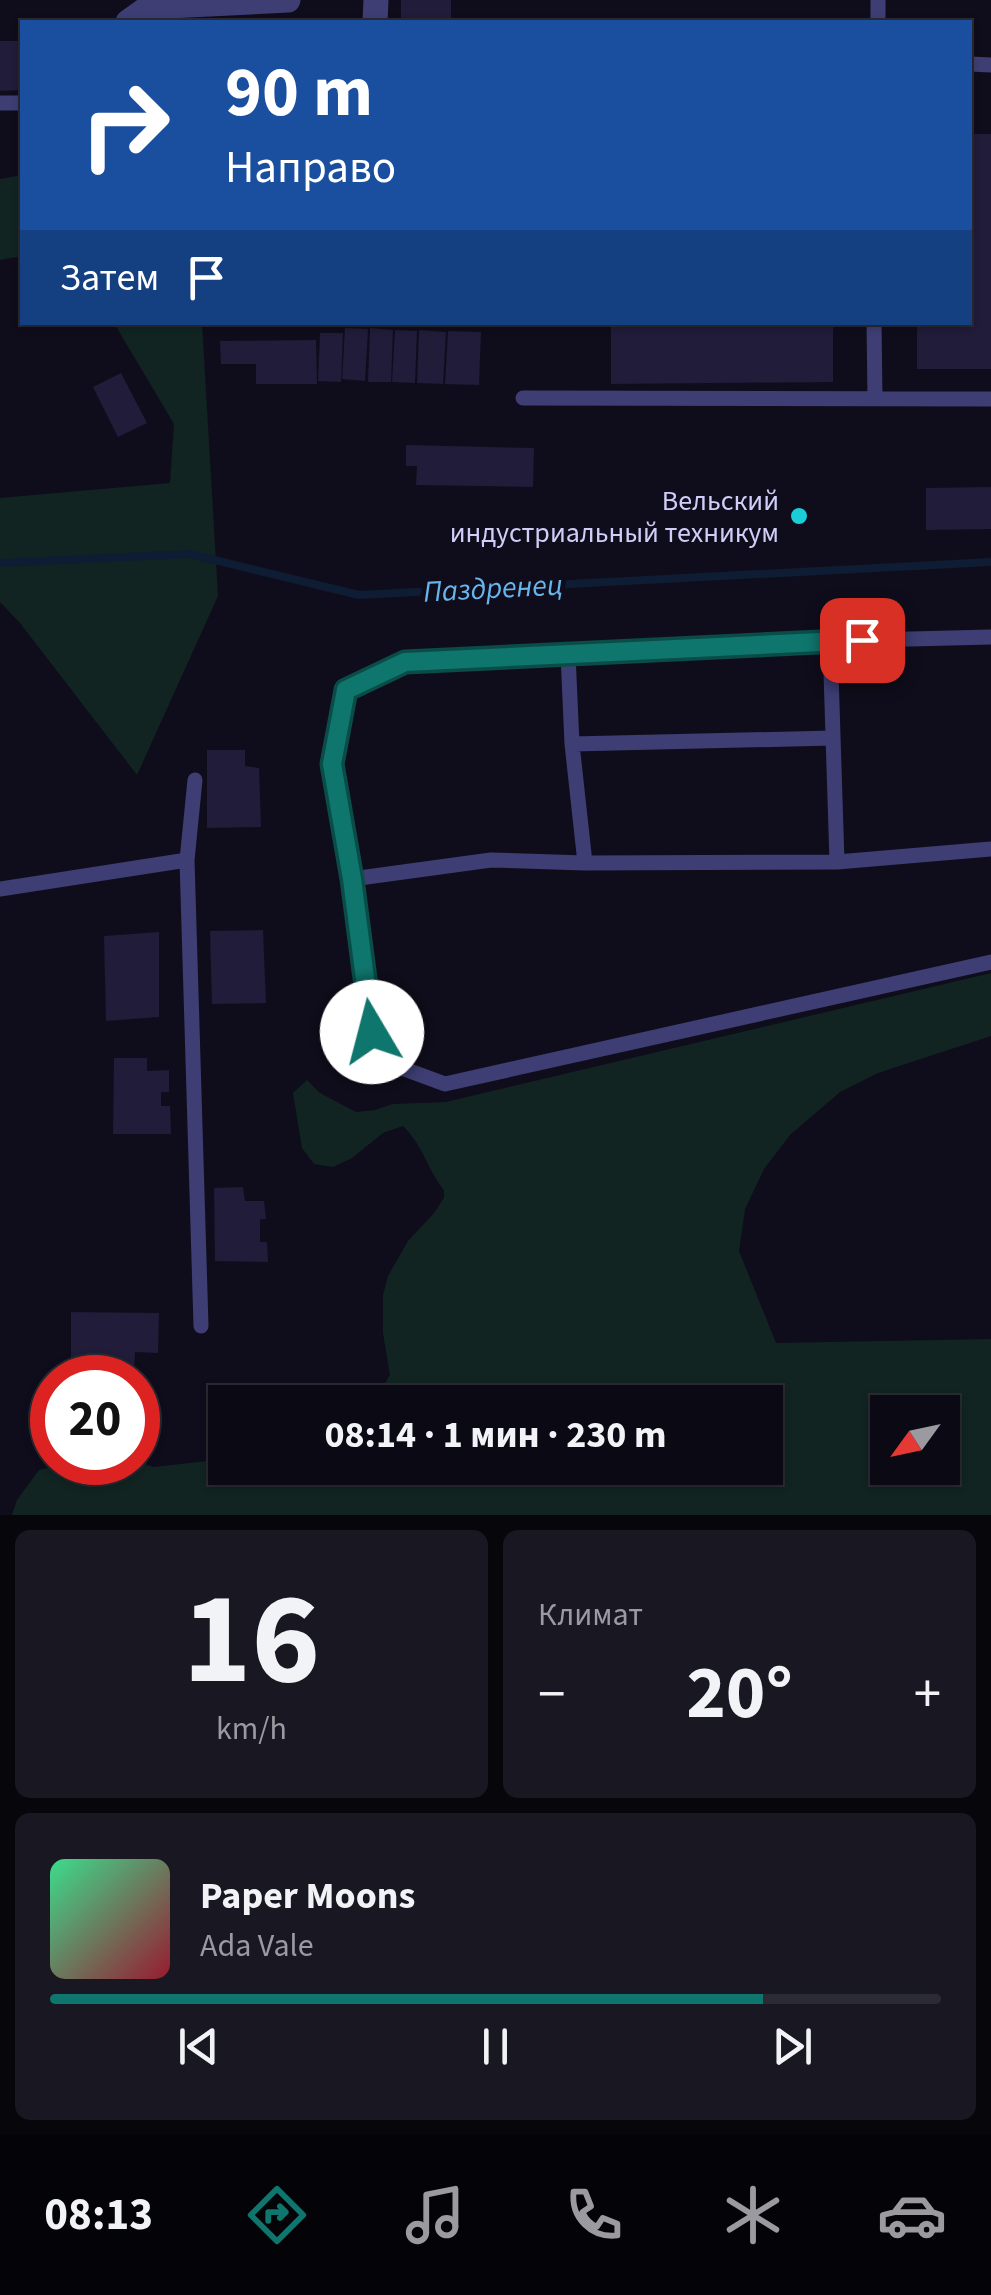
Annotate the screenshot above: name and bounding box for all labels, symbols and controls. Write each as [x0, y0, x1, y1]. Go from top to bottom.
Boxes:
text: 90 m [225, 43, 373, 143]
icon: right [60, 60, 190, 190]
text: Направо [225, 136, 396, 200]
icon: arrive [179, 250, 234, 305]
text: Затем [60, 251, 159, 305]
place label: Вельский индустриальный техникум [450, 481, 779, 553]
marker: Вельский индустриальный техникум [788, 505, 810, 527]
water label: Паздренец [422, 563, 564, 614]
pin [820, 598, 905, 683]
icon: arrive [835, 613, 890, 668]
position arrow [320, 980, 424, 1084]
speed limit sign: 20 [30, 1355, 160, 1485]
north arrow [870, 1395, 960, 1485]
map controls [870, 1395, 960, 1485]
text: 08:14 · 1 мин · 230 m [324, 1408, 667, 1462]
text: 16 [183, 1548, 320, 1733]
text: Климат [538, 1592, 643, 1638]
text: 20° [686, 1640, 793, 1747]
text: − [538, 1656, 565, 1734]
text: + [914, 1656, 941, 1734]
text: km/h [216, 1706, 287, 1752]
text: Paper Moons [200, 1869, 415, 1923]
text: Ada Vale [200, 1923, 314, 1969]
icon: previous [171, 2019, 226, 2074]
icon: pause [468, 2019, 523, 2074]
icon: next [765, 2019, 820, 2074]
icon: directions [242, 2180, 312, 2250]
icon: music [400, 2180, 470, 2250]
icon: phone [559, 2180, 629, 2250]
icon: climate [718, 2180, 788, 2250]
icon: car [877, 2180, 947, 2250]
text: 08:13 [44, 2183, 153, 2247]

